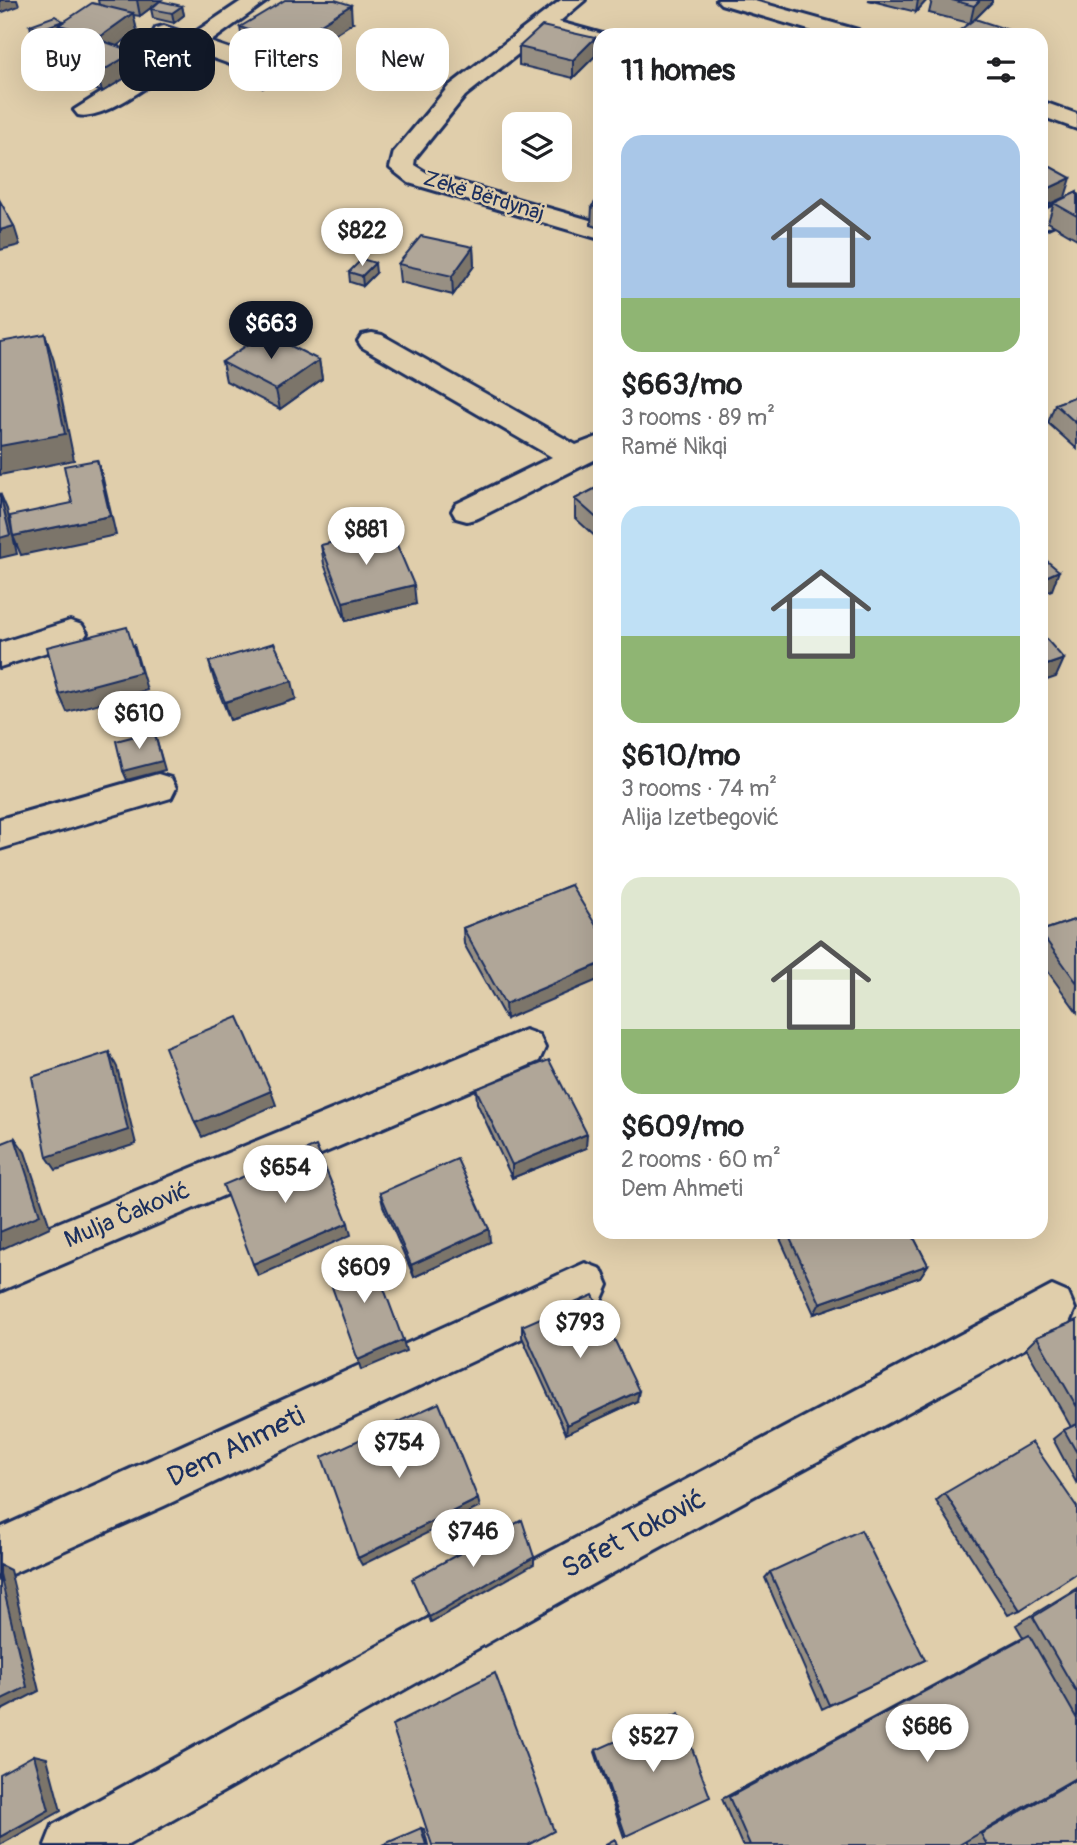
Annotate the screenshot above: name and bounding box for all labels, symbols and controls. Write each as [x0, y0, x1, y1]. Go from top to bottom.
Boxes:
chip: Buy [21, 28, 105, 91]
chip: Rent [119, 28, 215, 91]
chip: Filters [229, 28, 342, 91]
chip: New [356, 28, 449, 91]
icon: filters [982, 51, 1020, 89]
text: 11 homes [621, 52, 735, 89]
map controls [502, 112, 572, 182]
button: layers [502, 112, 572, 182]
street label: Zekë Bërdynaj [420, 165, 548, 227]
icon: home [758, 180, 884, 306]
pin: $822 [321, 208, 403, 268]
text: $822 [337, 216, 387, 245]
pin: $663 [230, 302, 312, 361]
text: $663 [245, 309, 297, 338]
text: $663/mo [621, 366, 742, 403]
text: 3 rooms · 89 m² [621, 403, 775, 432]
text: Ramë Nikqi [621, 432, 727, 461]
pin: $881 [325, 508, 407, 567]
text: $881 [344, 515, 388, 544]
icon: home [758, 551, 884, 677]
pin: $610 [98, 692, 180, 751]
text: $610 [114, 699, 164, 728]
text: $610/mo [621, 737, 740, 774]
text: 3 rooms · 74 m² [621, 774, 777, 803]
text: Alija Izetbegović [621, 803, 779, 832]
icon: home [758, 922, 884, 1048]
text: $609/mo [621, 1108, 744, 1145]
text: 2 rooms · 60 m² [621, 1145, 781, 1174]
pin: $654 [244, 1146, 326, 1205]
text: $654 [259, 1153, 311, 1182]
text: Dem Ahmeti [621, 1174, 743, 1203]
street label: Mulja Čaković [60, 1176, 194, 1254]
pin: $609 [323, 1246, 405, 1305]
text: $609 [337, 1253, 391, 1282]
pin: $793 [539, 1300, 621, 1360]
text: $793 [555, 1308, 605, 1337]
street label: Dem Ahmeti [162, 1399, 310, 1495]
pin: $754 [358, 1420, 440, 1480]
text: $754 [374, 1428, 424, 1457]
street label: Safet Toković [556, 1481, 712, 1587]
pin: $746 [432, 1510, 514, 1569]
text: $746 [447, 1517, 499, 1546]
pin: $686 [886, 1704, 968, 1764]
text: $686 [902, 1712, 952, 1741]
pin: $527 [612, 1714, 694, 1774]
text: $527 [628, 1722, 678, 1751]

